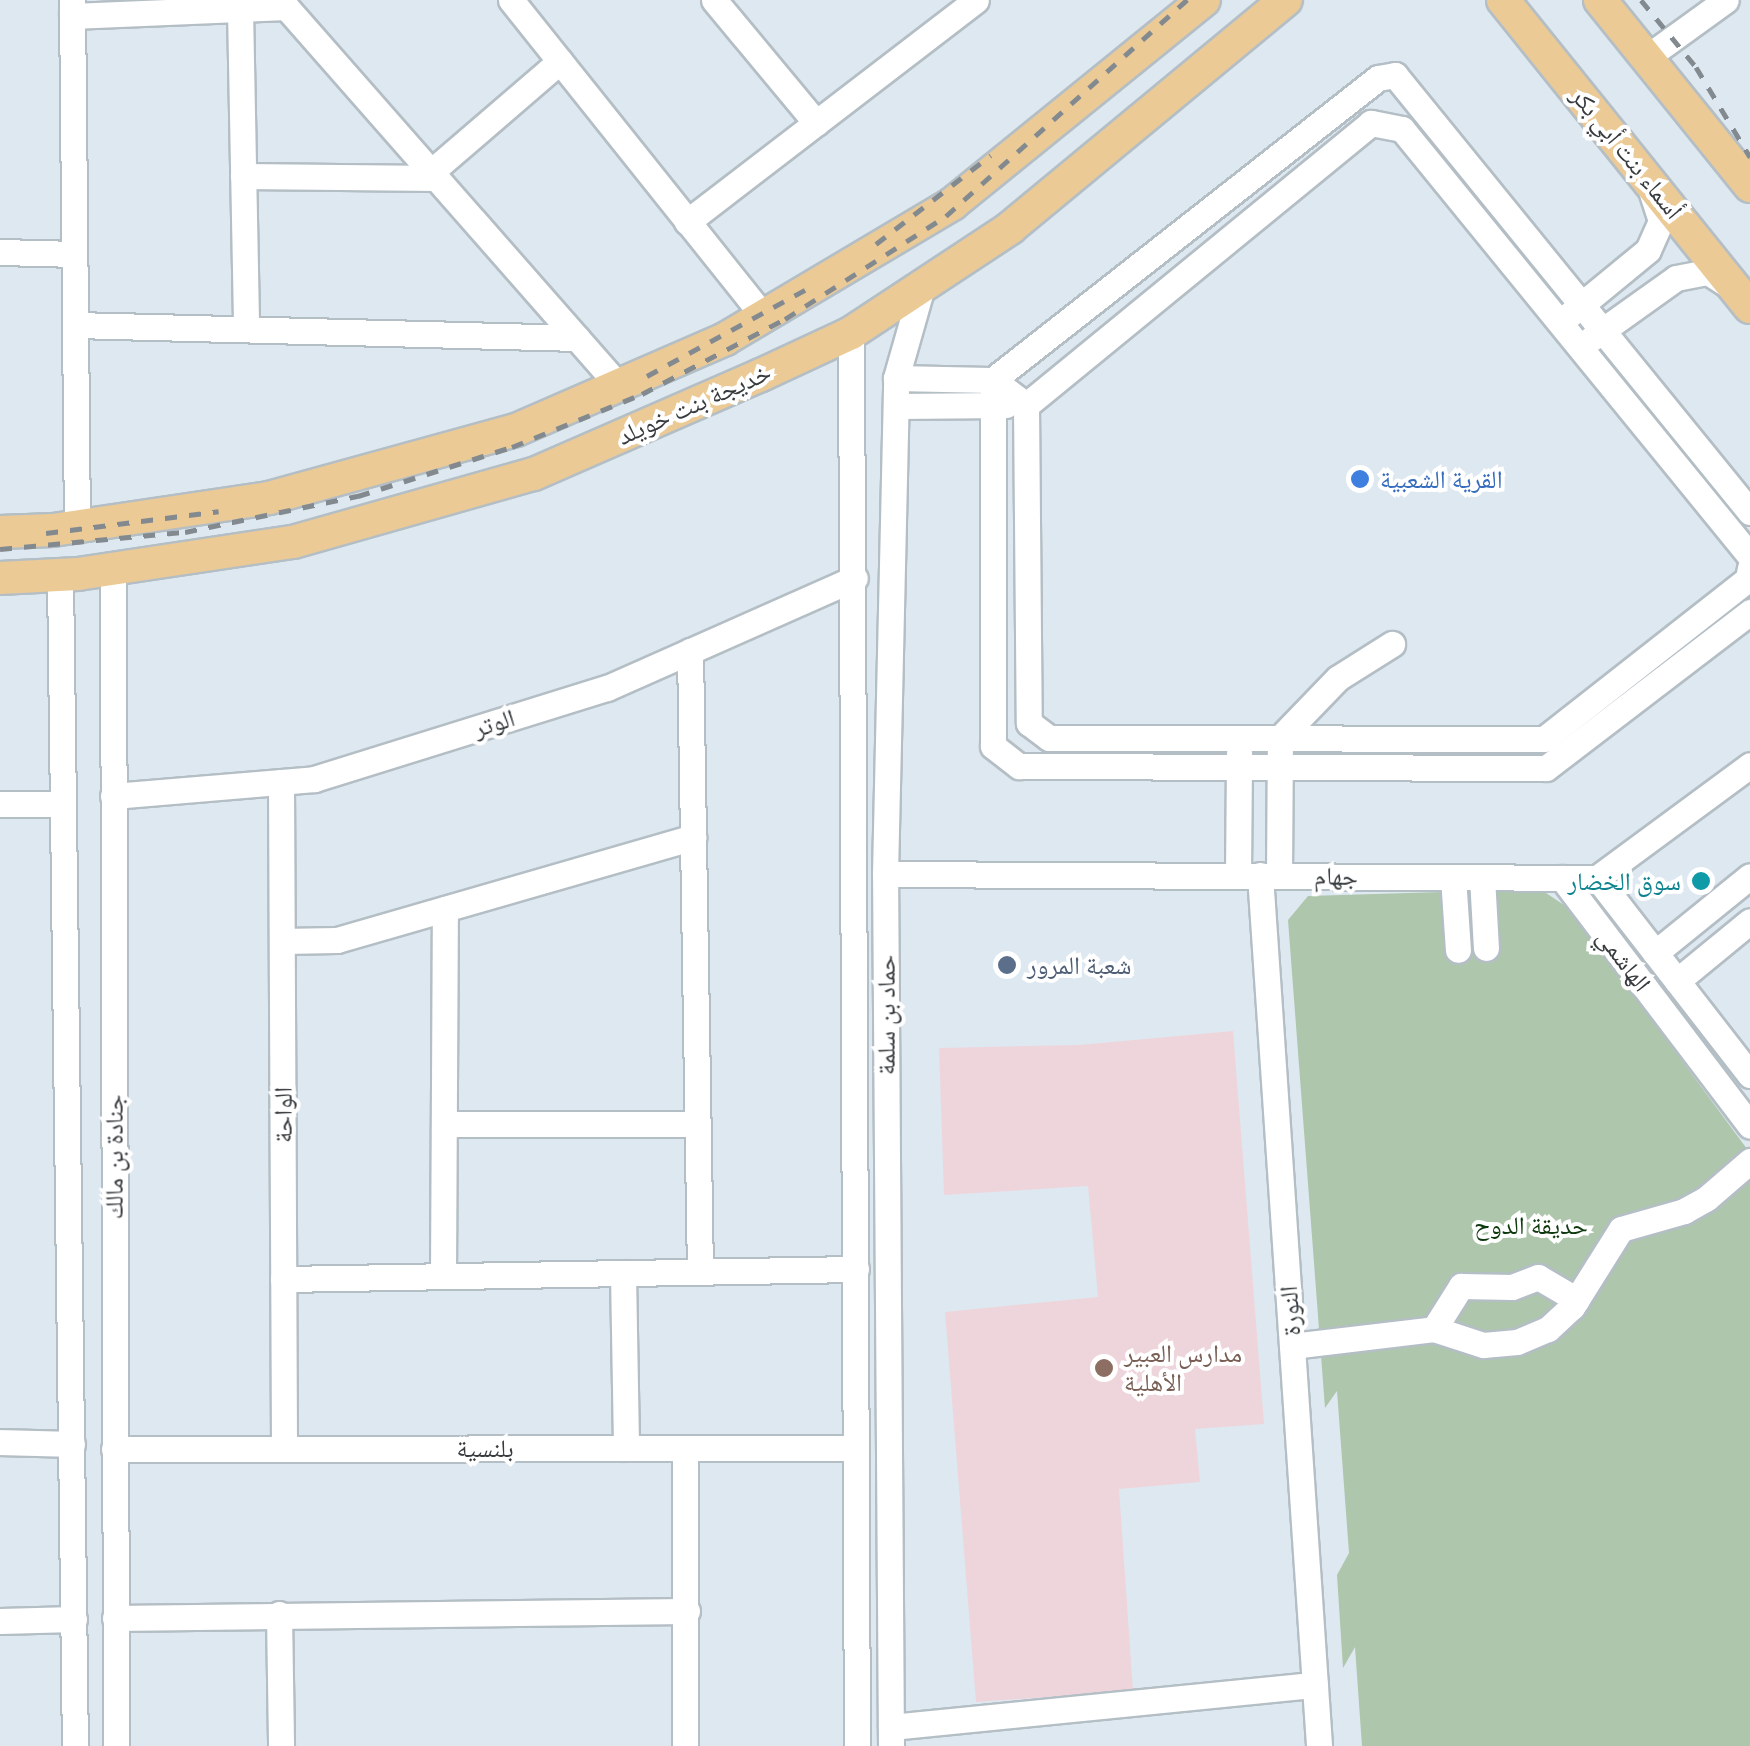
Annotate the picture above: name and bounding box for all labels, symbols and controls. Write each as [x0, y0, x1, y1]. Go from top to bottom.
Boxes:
street label: أسماء بنت أبي بكر [1565, 81, 1689, 225]
street label: خديجة بنت خويلد [613, 357, 775, 451]
place label: القرية الشعبية [1380, 464, 1503, 494]
marker: القرية الشعبية [1349, 468, 1371, 490]
street label: الوتر [470, 703, 518, 743]
street label: جهام [1314, 861, 1358, 891]
place label: سوق الخضار [1567, 866, 1681, 896]
marker: سوق الخضار [1690, 870, 1712, 892]
street label: الهاشمي [1591, 923, 1657, 997]
place label: شعبة المرور [1027, 950, 1131, 980]
marker: شعبة المرور [996, 954, 1018, 976]
street label: حماد بن سلمة [871, 955, 901, 1075]
street label: الواحة [268, 1087, 298, 1143]
street label: جنادة بن مالك [99, 1095, 129, 1219]
park label: حديقة الدوح [1474, 1210, 1588, 1240]
street label: النورة [1273, 1285, 1307, 1337]
place label: مدارس العبير الأهلية [1124, 1339, 1242, 1398]
marker: مدارس العبير الأهلية [1093, 1357, 1115, 1379]
street label: بلنسية [456, 1433, 514, 1463]

